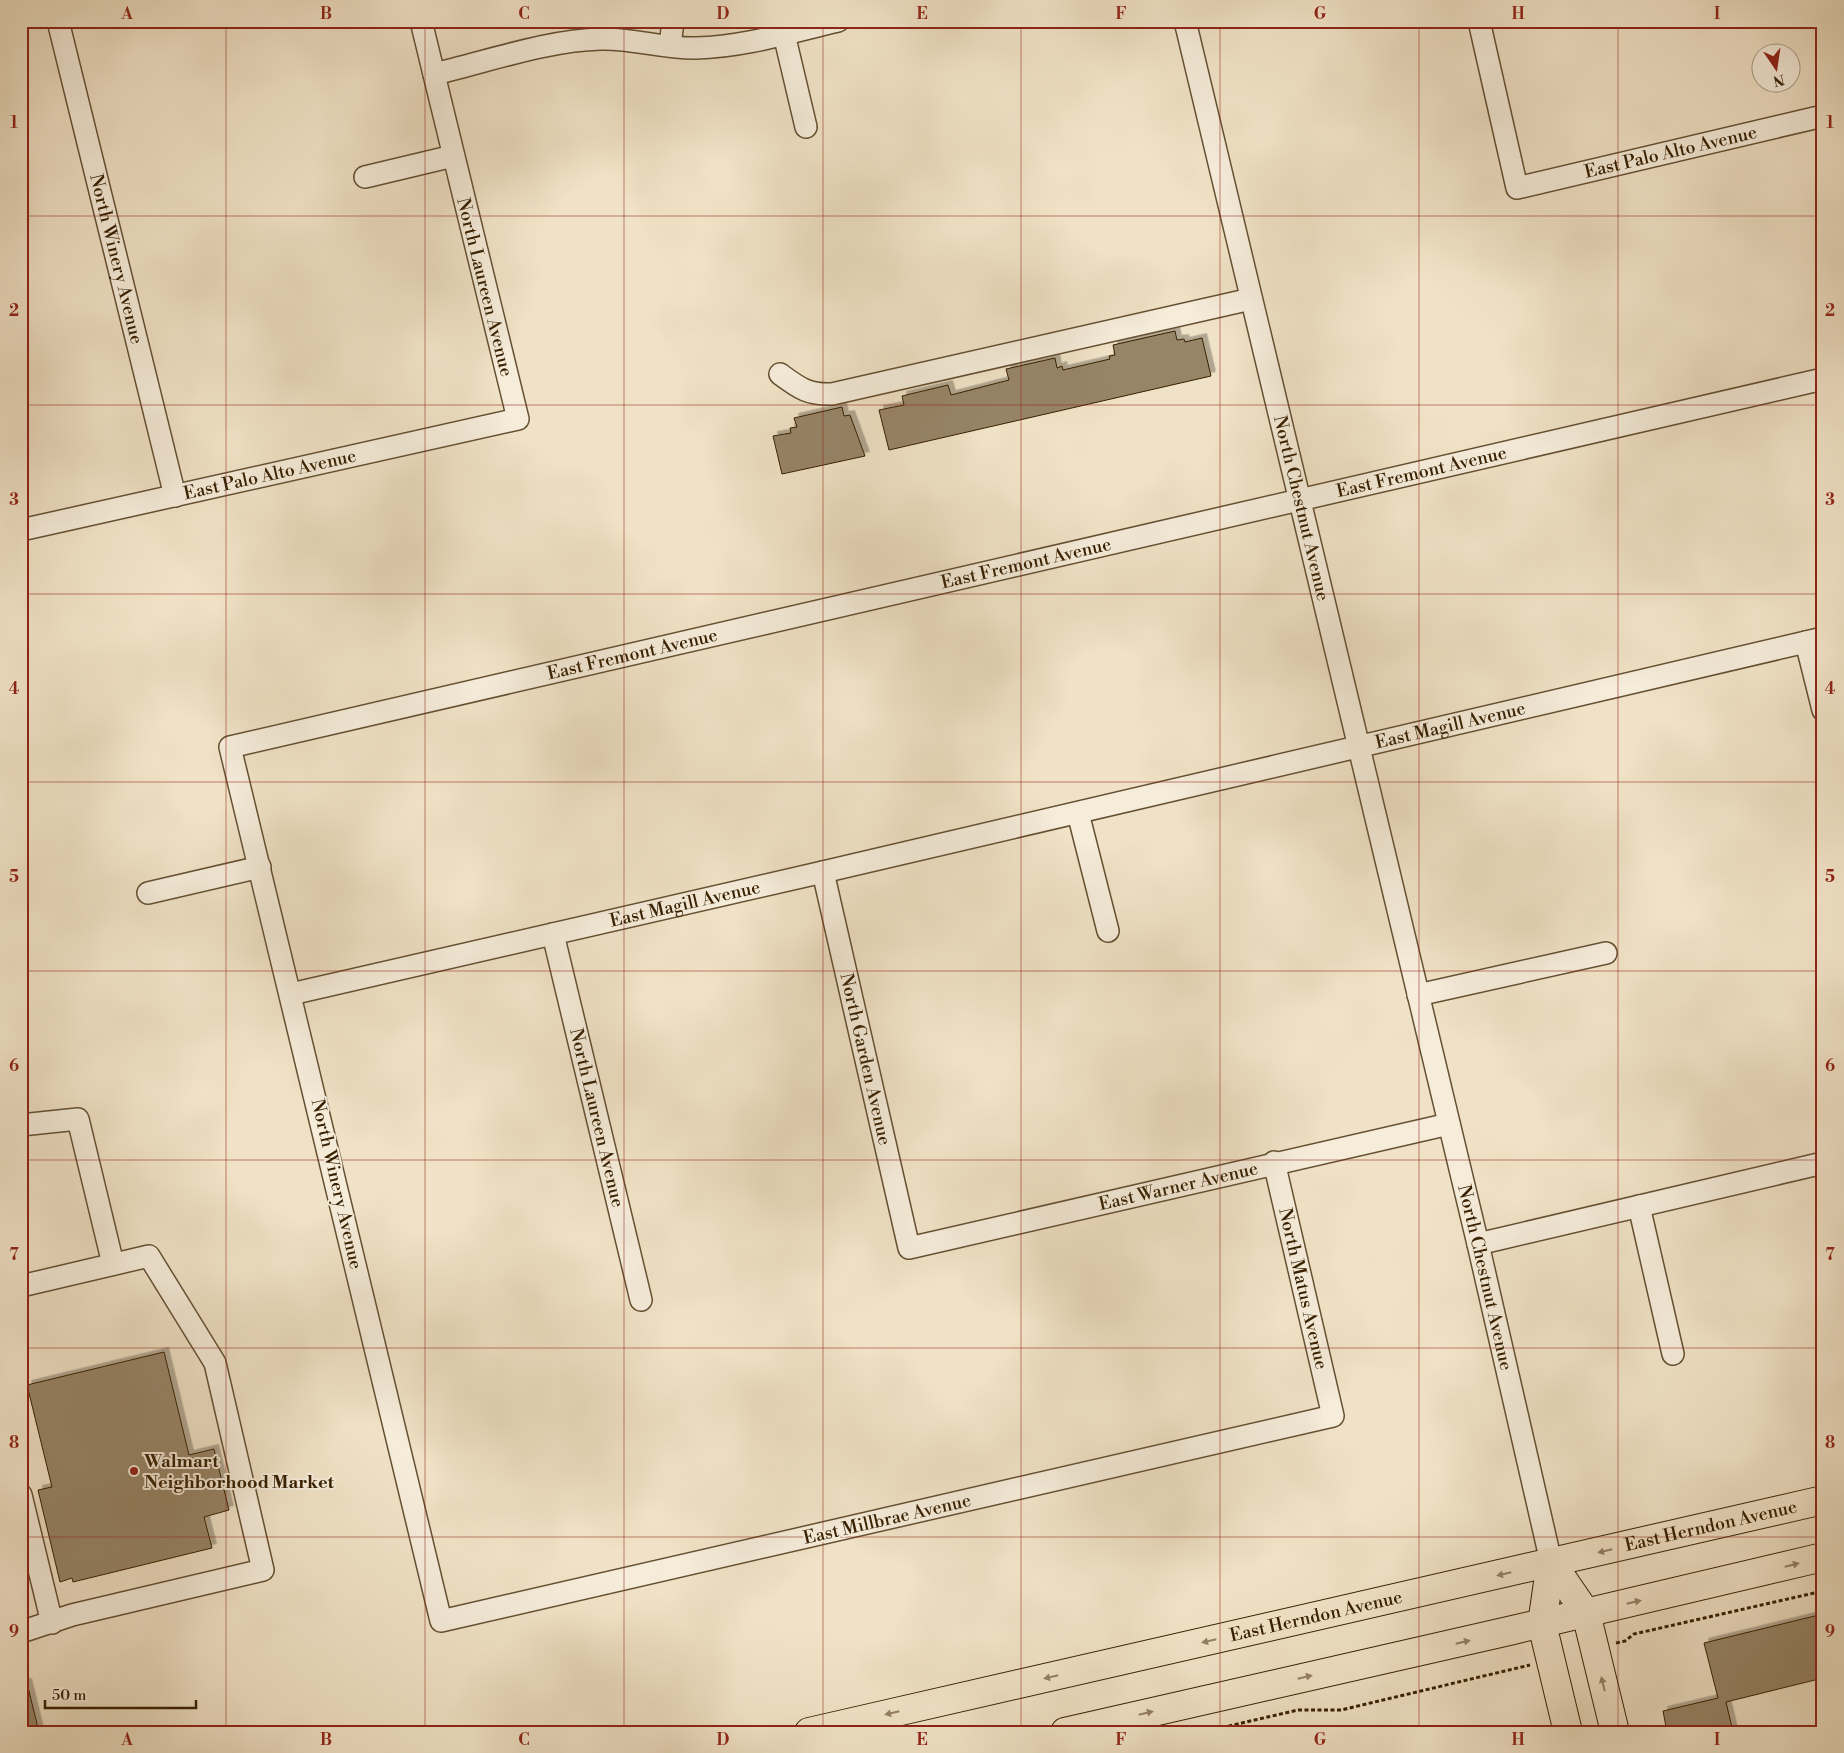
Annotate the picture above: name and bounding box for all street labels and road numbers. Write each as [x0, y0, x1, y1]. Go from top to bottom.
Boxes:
street label: East Palo Alto Avenue [1582, 121, 1759, 184]
street label: North Winery Avenue [84, 172, 148, 346]
street label: North Laureen Avenue [451, 195, 518, 379]
street label: North Chestnut Avenue [1268, 413, 1335, 603]
street label: East Fremont Avenue [1334, 441, 1509, 503]
street label: East Palo Alto Avenue [181, 444, 359, 505]
street label: East Fremont Avenue [939, 533, 1113, 594]
street label: East Fremont Avenue [545, 624, 720, 685]
street label: East Magill Avenue [1373, 697, 1528, 754]
street label: East Magill Avenue [607, 876, 762, 933]
street label: North Garden Avenue [835, 971, 896, 1148]
street label: North Laureen Avenue [564, 1026, 629, 1210]
street label: North Winery Avenue [306, 1097, 367, 1272]
street label: East Warner Avenue [1097, 1157, 1260, 1216]
street label: North Chestnut Avenue [1452, 1183, 1518, 1373]
street label: North Matus Avenue [1273, 1206, 1333, 1372]
street label: East Millbrae Avenue [801, 1489, 973, 1550]
street label: East Herndon Avenue [1622, 1495, 1799, 1557]
street label: East Herndon Avenue [1228, 1586, 1404, 1647]

